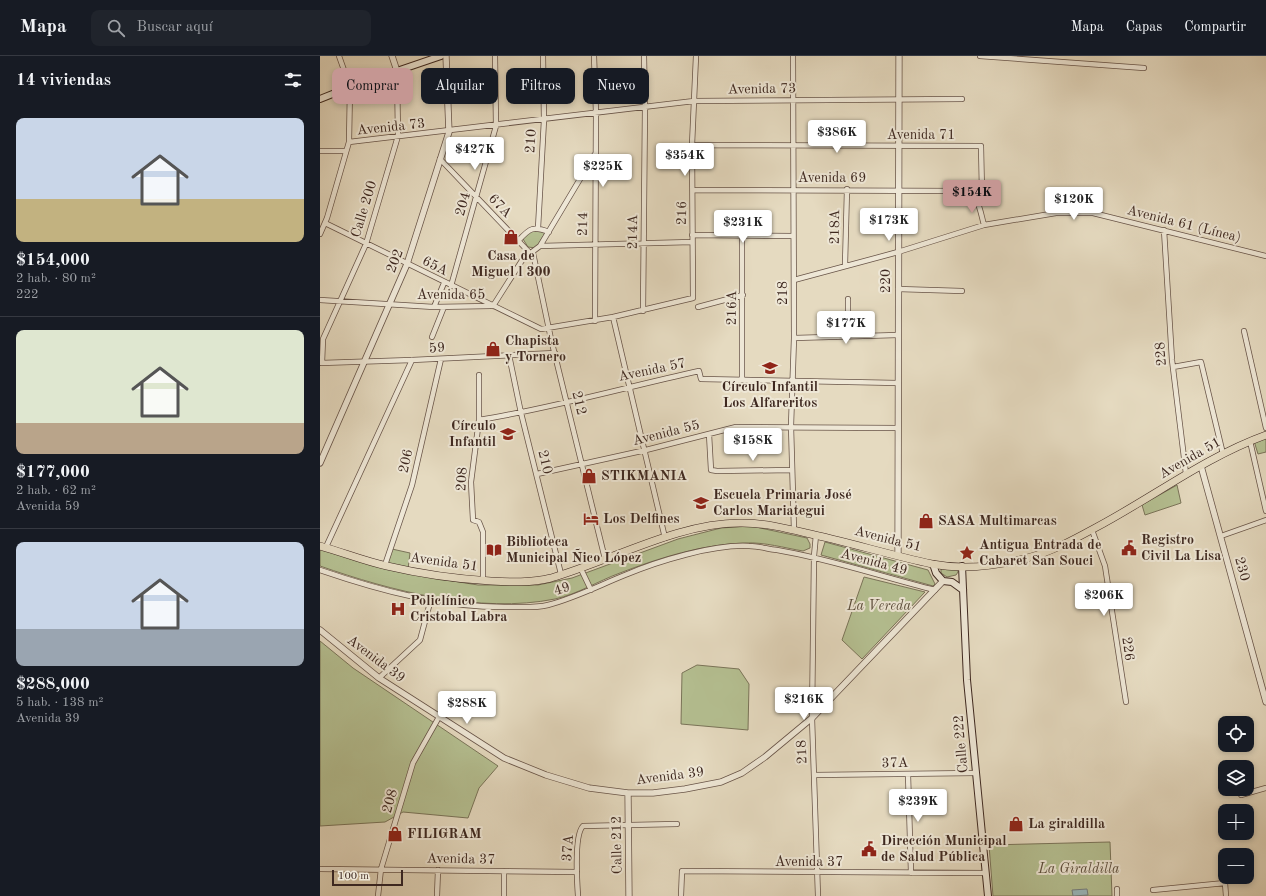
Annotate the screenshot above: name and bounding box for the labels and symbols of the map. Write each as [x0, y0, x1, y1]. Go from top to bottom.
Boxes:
street label: Avenida 73 [728, 81, 796, 97]
street label: Avenida 73 [356, 116, 426, 138]
pin: $386K [809, 120, 865, 154]
street label: 210 [523, 128, 539, 154]
street label: Avenida 71 [887, 128, 955, 142]
pin: $427K [447, 137, 503, 171]
pin: $354K [657, 143, 713, 177]
pin: $225K [575, 154, 631, 188]
street label: Avenida 69 [798, 171, 866, 185]
street label: Calle 200 [349, 179, 379, 239]
pin: $154K [944, 180, 1000, 214]
pin: $120K [1046, 187, 1102, 221]
street label: 204 [453, 190, 473, 218]
street label: 67A [486, 191, 515, 221]
street label: 216 [675, 201, 689, 225]
street label: Avenida 61 (Línea) [1126, 203, 1242, 245]
pin: $173K [861, 208, 917, 242]
street label: 218A [828, 209, 842, 245]
pin: $231K [715, 210, 771, 244]
street label: 214 [576, 212, 590, 236]
street label: 214A [626, 214, 640, 250]
shop icon: Casa de Miguel l 300 [502, 228, 520, 246]
street label: 202 [384, 247, 406, 275]
place label: Casa de Miguel l 300 [471, 249, 551, 279]
street label: 65A [420, 254, 450, 278]
street label: 220 [879, 269, 893, 293]
street label: 218 [776, 281, 790, 305]
street label: Avenida 65 [417, 288, 485, 302]
street label: 216A [725, 290, 739, 326]
pin: $177K [818, 311, 874, 345]
place label: Chapista y Tornero [505, 334, 566, 364]
shop icon: Chapista y Tornero [484, 340, 502, 358]
street label: 59 [429, 341, 445, 355]
street label: 228 [1153, 341, 1169, 367]
street label: Avenida 57 [617, 356, 687, 384]
school or university icon: Círculo Infantil Los Alfareritos [761, 359, 779, 377]
place label: Círculo Infantil Los Alfareritos [722, 380, 818, 410]
street label: 212 [569, 389, 589, 417]
street label: Avenida 55 [631, 418, 701, 448]
place label: Círculo Infantil [449, 419, 496, 449]
school or university icon: Círculo Infantil [499, 425, 517, 443]
pin: $158K [725, 428, 781, 462]
street label: Avenida 51 [1157, 435, 1223, 481]
street label: 206 [396, 448, 416, 474]
street label: 210 [535, 448, 555, 476]
street label: 208 [454, 466, 470, 492]
shop icon: STIKMANIA [580, 467, 598, 485]
place label: STIKMANIA [601, 469, 688, 483]
place label: Escuela Primaria José Carlos Mariategui [713, 488, 852, 518]
school or university icon: Escuela Primaria José Carlos Mariategui [692, 494, 710, 512]
hotel icon: Los Delfines [582, 510, 600, 528]
place label: Los Delfines [603, 512, 680, 526]
shop icon: SASA Multimarcas [917, 512, 935, 530]
place label: SASA Multimarcas [938, 514, 1057, 528]
street label: Avenida 51 [853, 524, 923, 554]
place label: Registro Civil La Lisa [1141, 533, 1221, 563]
place label: Biblioteca Municipal Ñico López [506, 535, 641, 565]
place label: Antigua Entrada de Cabaret San Souci [979, 538, 1102, 568]
public building icon: Registro Civil La Lisa [1120, 539, 1138, 557]
library icon: Biblioteca Municipal Ñico López [485, 541, 503, 559]
place icon: Antigua Entrada de Cabaret San Souci [958, 544, 976, 562]
street label: Avenida 49 [839, 546, 909, 578]
street label: Avenida 51 [409, 550, 479, 574]
street label: 230 [1232, 555, 1252, 583]
street label: 49 [552, 580, 572, 598]
pin: $206K [1076, 583, 1132, 617]
place label: Policlínico Cristobal Labra [410, 594, 507, 624]
park label: La Vereda [846, 599, 911, 613]
hospital icon: Policlínico Cristobal Labra [389, 600, 407, 618]
street label: Avenida 39 [344, 633, 408, 685]
street label: 226 [1119, 636, 1137, 662]
pin: $216K [776, 687, 832, 721]
pin: $288K [439, 691, 495, 725]
street label: Calle 222 [951, 714, 971, 774]
street label: 218 [795, 740, 809, 764]
street label: 37A [881, 756, 909, 770]
street label: Avenida 39 [635, 765, 705, 787]
street label: 208 [380, 787, 400, 815]
pin: $239K [890, 789, 946, 823]
shop icon: La giraldilla [1007, 815, 1025, 833]
street label: Calle 212 [609, 816, 625, 874]
place label: La giraldilla [1028, 817, 1105, 831]
shop icon: FILIGRAM [386, 825, 404, 843]
place label: FILIGRAM [407, 827, 482, 841]
street label: 37A [560, 834, 576, 862]
place label: Dirección Municipal de Salud Pública [881, 834, 1007, 864]
public building icon: Dirección Municipal de Salud Pública [860, 840, 878, 858]
street label: Avenida 37 [427, 851, 495, 867]
street label: Avenida 37 [775, 855, 843, 869]
park label: La Giraldilla [1037, 862, 1120, 876]
scale bar [332, 868, 403, 887]

